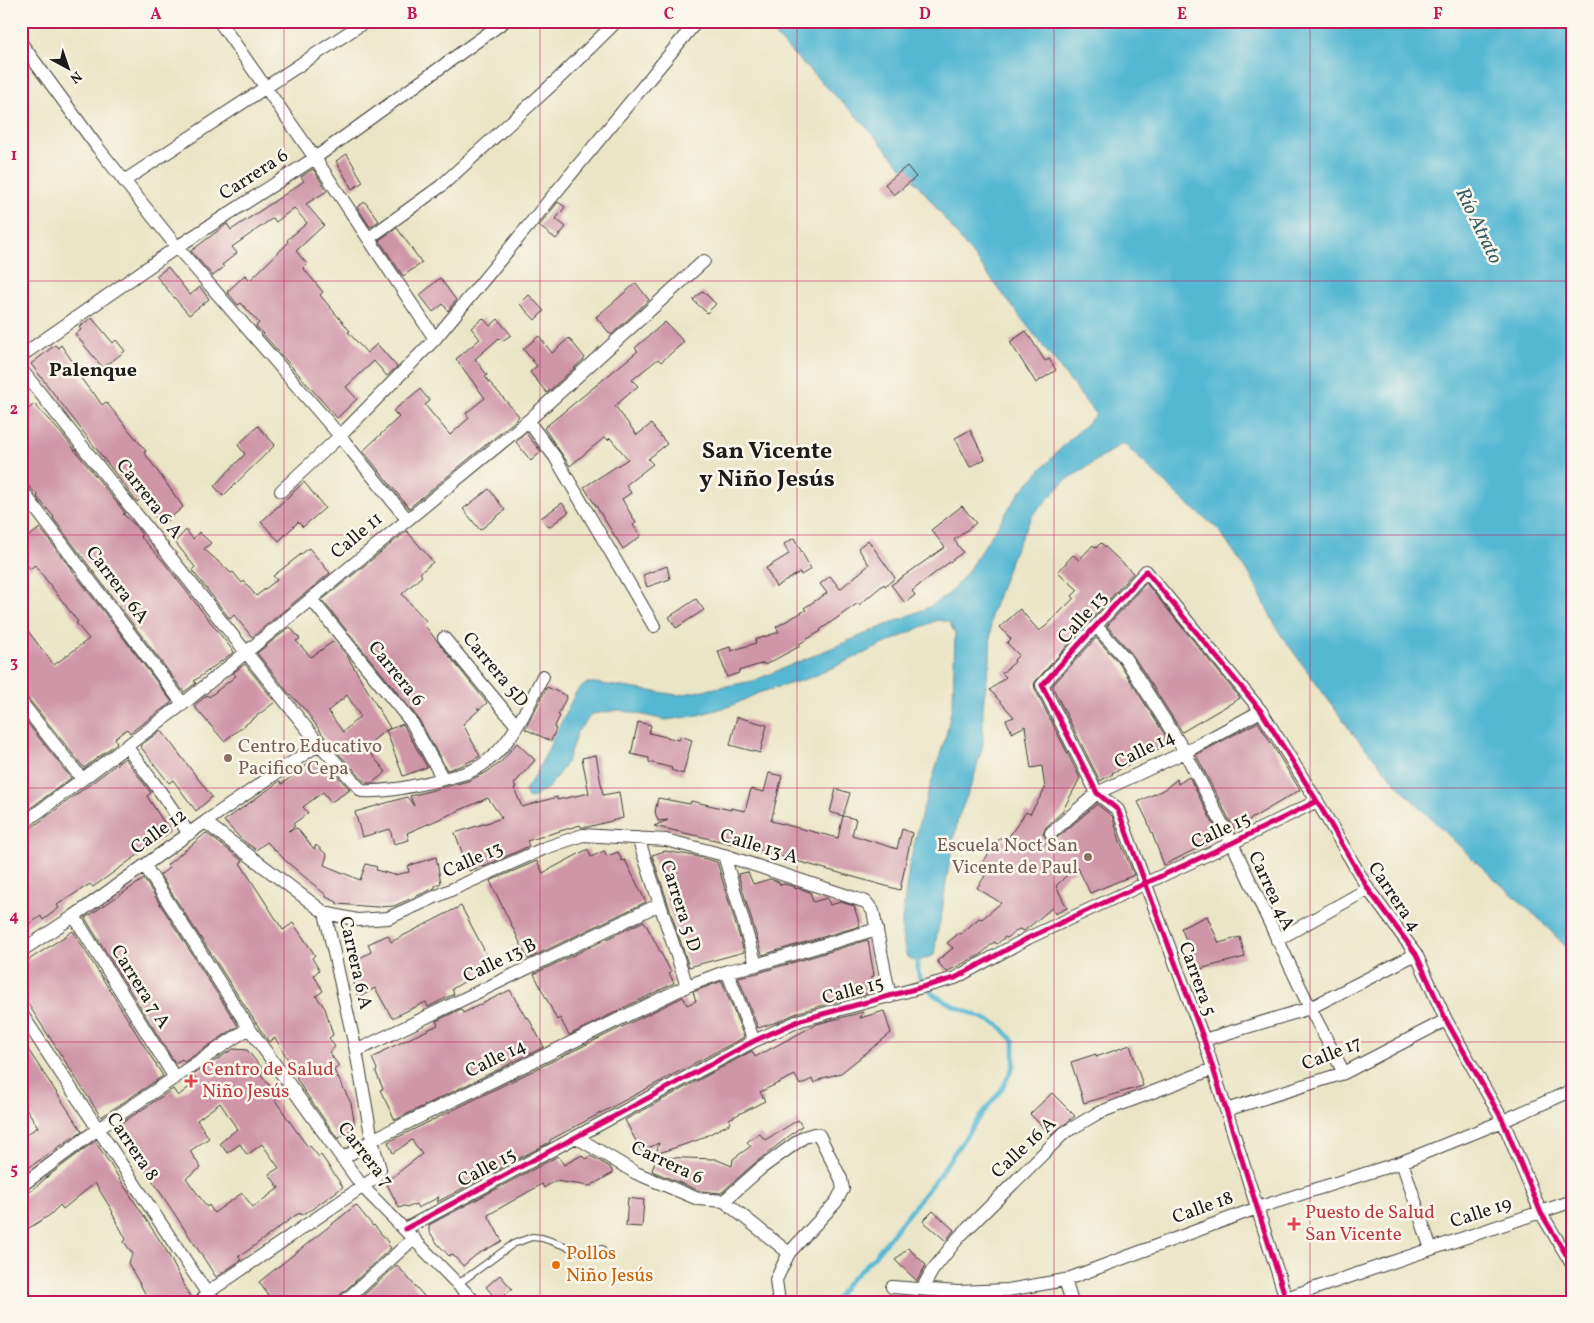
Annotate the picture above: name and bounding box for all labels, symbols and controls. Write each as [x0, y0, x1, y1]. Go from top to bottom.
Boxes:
text: A [150, 4, 162, 26]
text: B [407, 4, 418, 26]
text: C [664, 4, 674, 26]
text: D [919, 4, 931, 26]
text: E [1177, 4, 1187, 26]
text: F [1433, 4, 1443, 26]
north arrow [42, 42, 92, 92]
text: N [65, 66, 85, 87]
street label: Carrera 6 [214, 143, 294, 207]
text: 1 [11, 145, 17, 167]
water label: Río Atrato [1448, 183, 1508, 269]
district label: Palenque [49, 357, 137, 385]
text: 2 [10, 399, 18, 421]
district label: San Vicente y Niño Jesús [699, 435, 835, 497]
street label: Carrera 6 A [110, 454, 188, 544]
street label: Calle 11 [325, 507, 389, 565]
street label: Carrera 6A [79, 541, 155, 629]
street label: Calle 13 [1052, 586, 1114, 650]
street label: Carrera 5D [456, 627, 534, 713]
street label: Carrera 6 [361, 636, 431, 712]
text: 3 [10, 652, 18, 674]
street label: Calle 14 [1110, 724, 1180, 776]
place label: Centro Educativo Pacifico Cepa [238, 734, 382, 782]
marker: Centro Educativo Pacifico Cepa [222, 752, 234, 764]
street label: Calle 12 [126, 803, 192, 861]
street label: Calle 15 [1187, 806, 1255, 856]
street label: Calle 13 A [717, 823, 801, 871]
place label: Escuela Noct San Vicente de Paul [937, 833, 1078, 881]
street label: Calle 13 [439, 835, 507, 885]
street label: Carrea 4A [1241, 847, 1301, 935]
marker: Escuela Noct San Vicente de Paul [1082, 851, 1094, 863]
street label: Carrera 5 D [653, 857, 707, 955]
street label: Carrera 4 [1361, 857, 1427, 937]
text: 4 [9, 906, 19, 928]
street label: Carrera 6 A [332, 914, 378, 1012]
street label: Calle 13 B [459, 932, 541, 990]
street label: Carrera 5 [1172, 938, 1222, 1020]
street label: Carrera 7 A [104, 940, 176, 1034]
street label: Calle 15 [819, 970, 887, 1012]
street label: Calle 17 [1298, 1030, 1366, 1078]
street label: Calle 14 [461, 1033, 531, 1085]
place label: Centro de Salud Niño Jesús [202, 1057, 334, 1105]
marker: Centro de Salud Niño Jesús [184, 1074, 198, 1088]
street label: Carrera 8 [100, 1108, 164, 1186]
street label: Calle 16 A [986, 1111, 1062, 1185]
street label: Carrera 7 [331, 1117, 399, 1193]
street label: Carrera 6 [626, 1135, 708, 1191]
street label: Calle 15 [453, 1142, 521, 1194]
text: 5 [10, 1159, 18, 1181]
street label: Calle 18 [1169, 1185, 1237, 1231]
street label: Calle 19 [1447, 1191, 1515, 1235]
place label: Puesto de Salud San Vicente [1305, 1200, 1435, 1248]
marker: Puesto de Salud San Vicente [1287, 1217, 1301, 1231]
place label: Pollos Niño Jesús [566, 1241, 653, 1289]
marker: Pollos Niño Jesús [550, 1259, 562, 1271]

